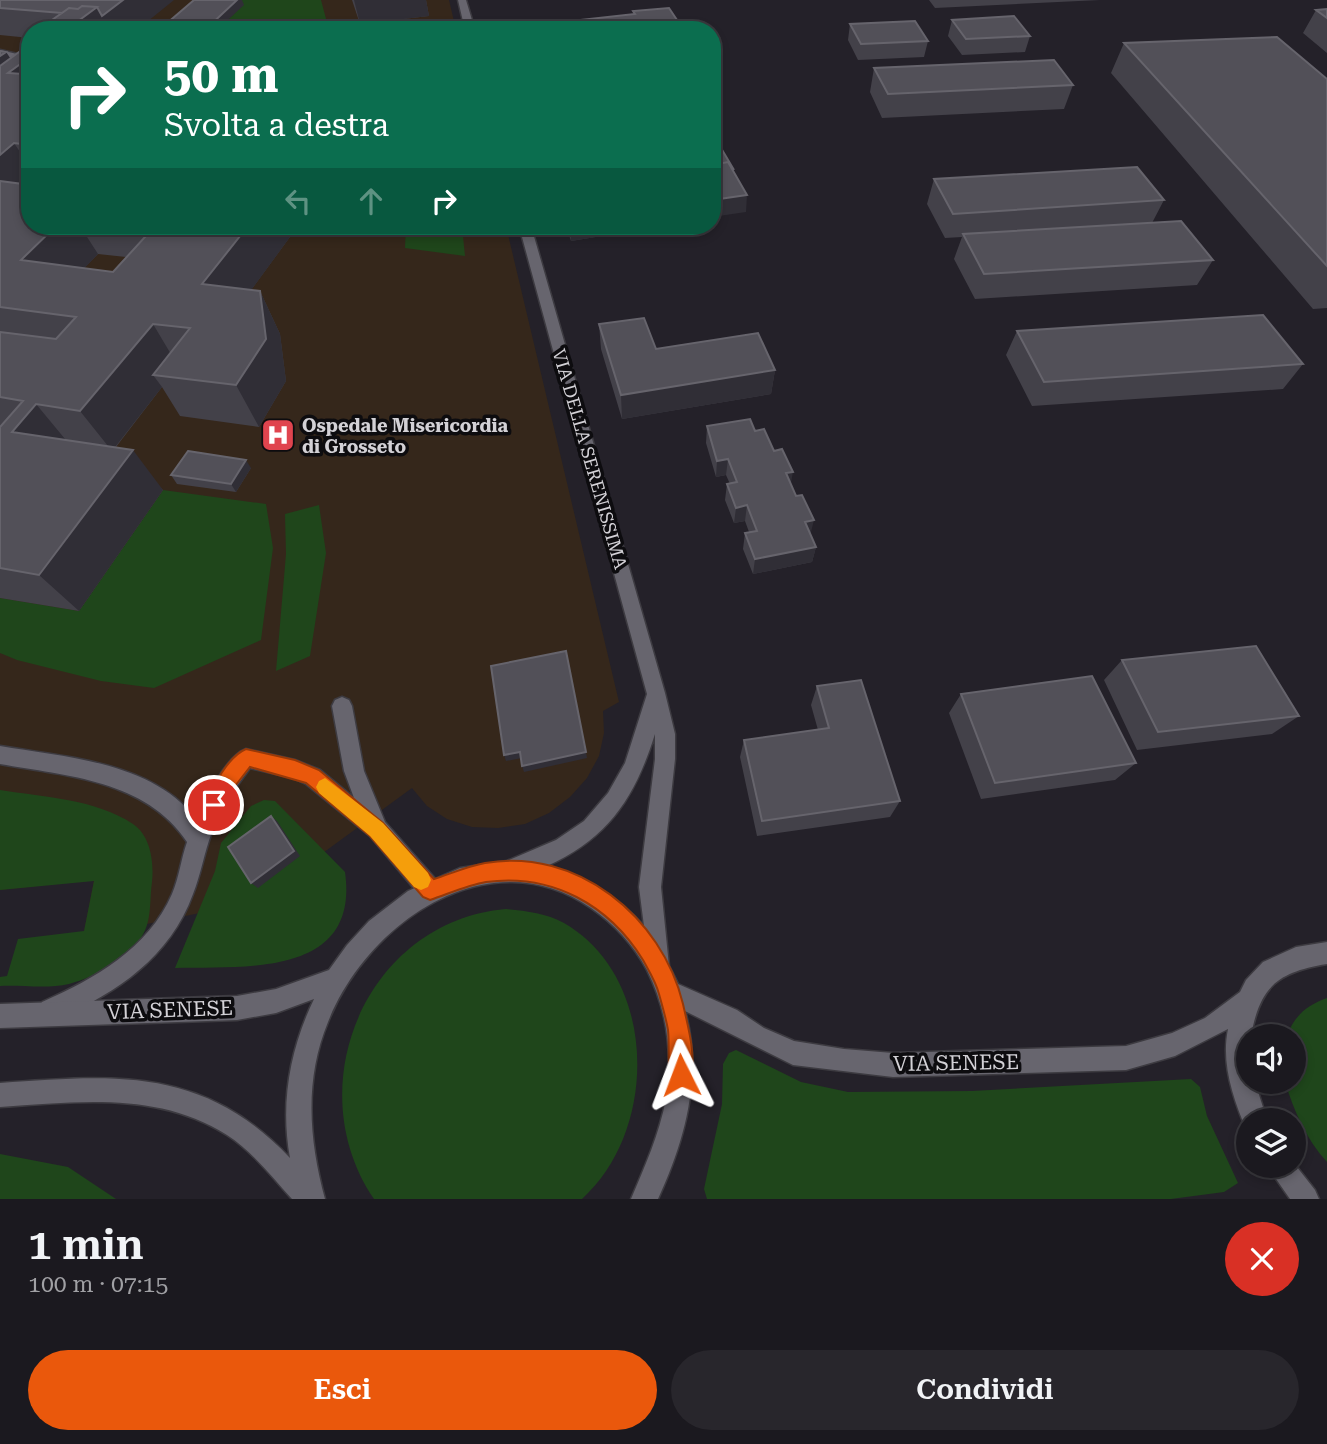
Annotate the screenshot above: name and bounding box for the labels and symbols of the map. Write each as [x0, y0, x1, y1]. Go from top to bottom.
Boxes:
street label: VIA DELLA SERENISSIMA [548, 347, 632, 572]
place label: Ospedale Misericordia di Grosseto [302, 415, 508, 457]
hospital icon: Ospedale Misericordia di Grosseto [259, 416, 297, 454]
pin [184, 775, 244, 835]
street label: VIA SENESE [107, 996, 233, 1024]
position arrow [644, 1038, 718, 1112]
street label: VIA SENESE [893, 1050, 1019, 1076]

